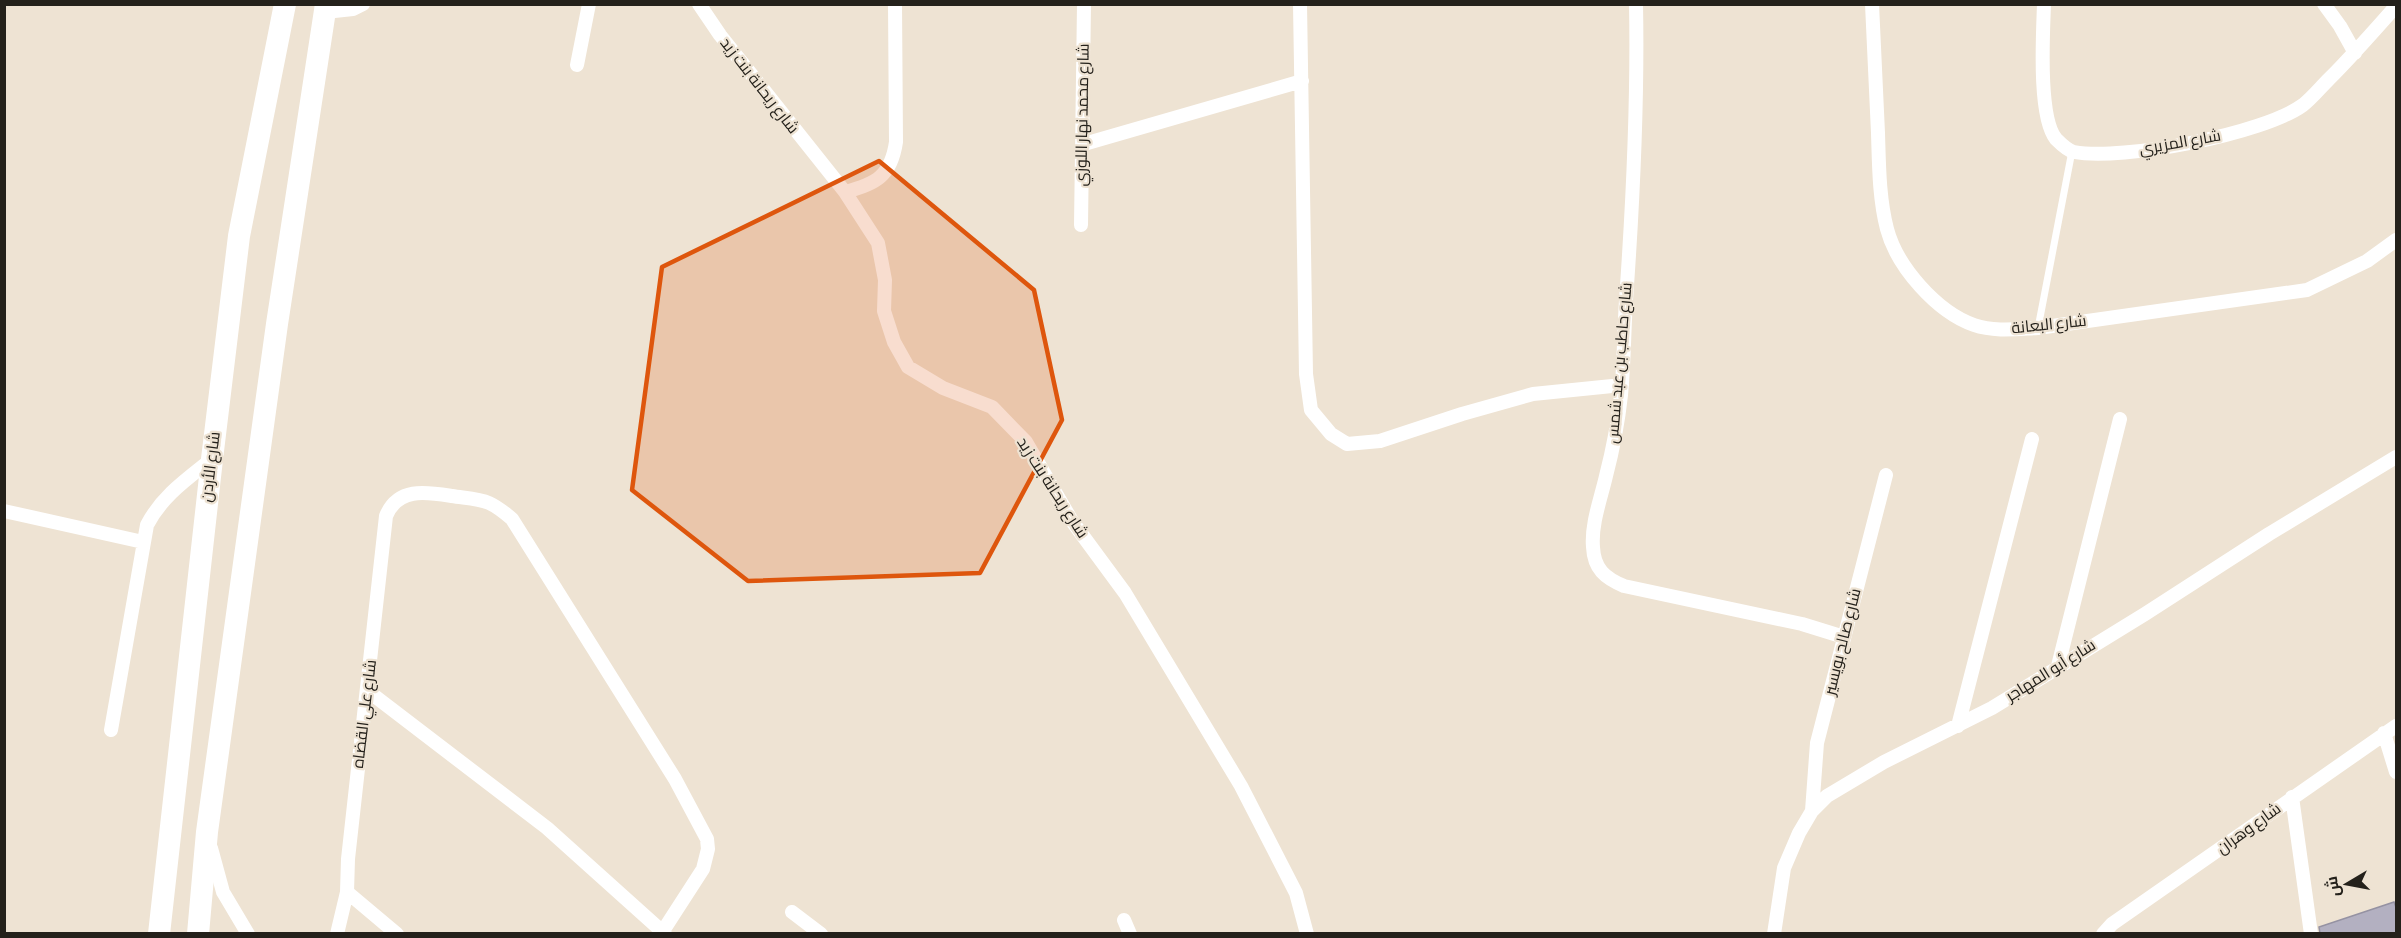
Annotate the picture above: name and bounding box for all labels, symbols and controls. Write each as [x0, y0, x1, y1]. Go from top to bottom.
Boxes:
street label: شارع ريحانة بنت زيد [715, 34, 802, 138]
street label: شارع محمد نهار اللوزي [1072, 43, 1097, 187]
street label: شارع المزيري [2138, 126, 2223, 162]
street label: شارع حاطب بن عبد شمس [1603, 282, 1638, 445]
street label: شارع البعانة [2011, 312, 2088, 339]
street label: شارع الأردن [197, 431, 226, 503]
street label: شارع ريحانة بنت زيد [1011, 434, 1092, 543]
street label: شارع صالح بويسير [1820, 587, 1866, 699]
street label: شارع أبو المهاجر [2001, 635, 2100, 708]
street label: شارع علي القضاه [349, 659, 384, 770]
street label: شارع وهران [2213, 799, 2285, 859]
north arrow [2317, 854, 2377, 914]
text: ش [2323, 875, 2345, 898]

